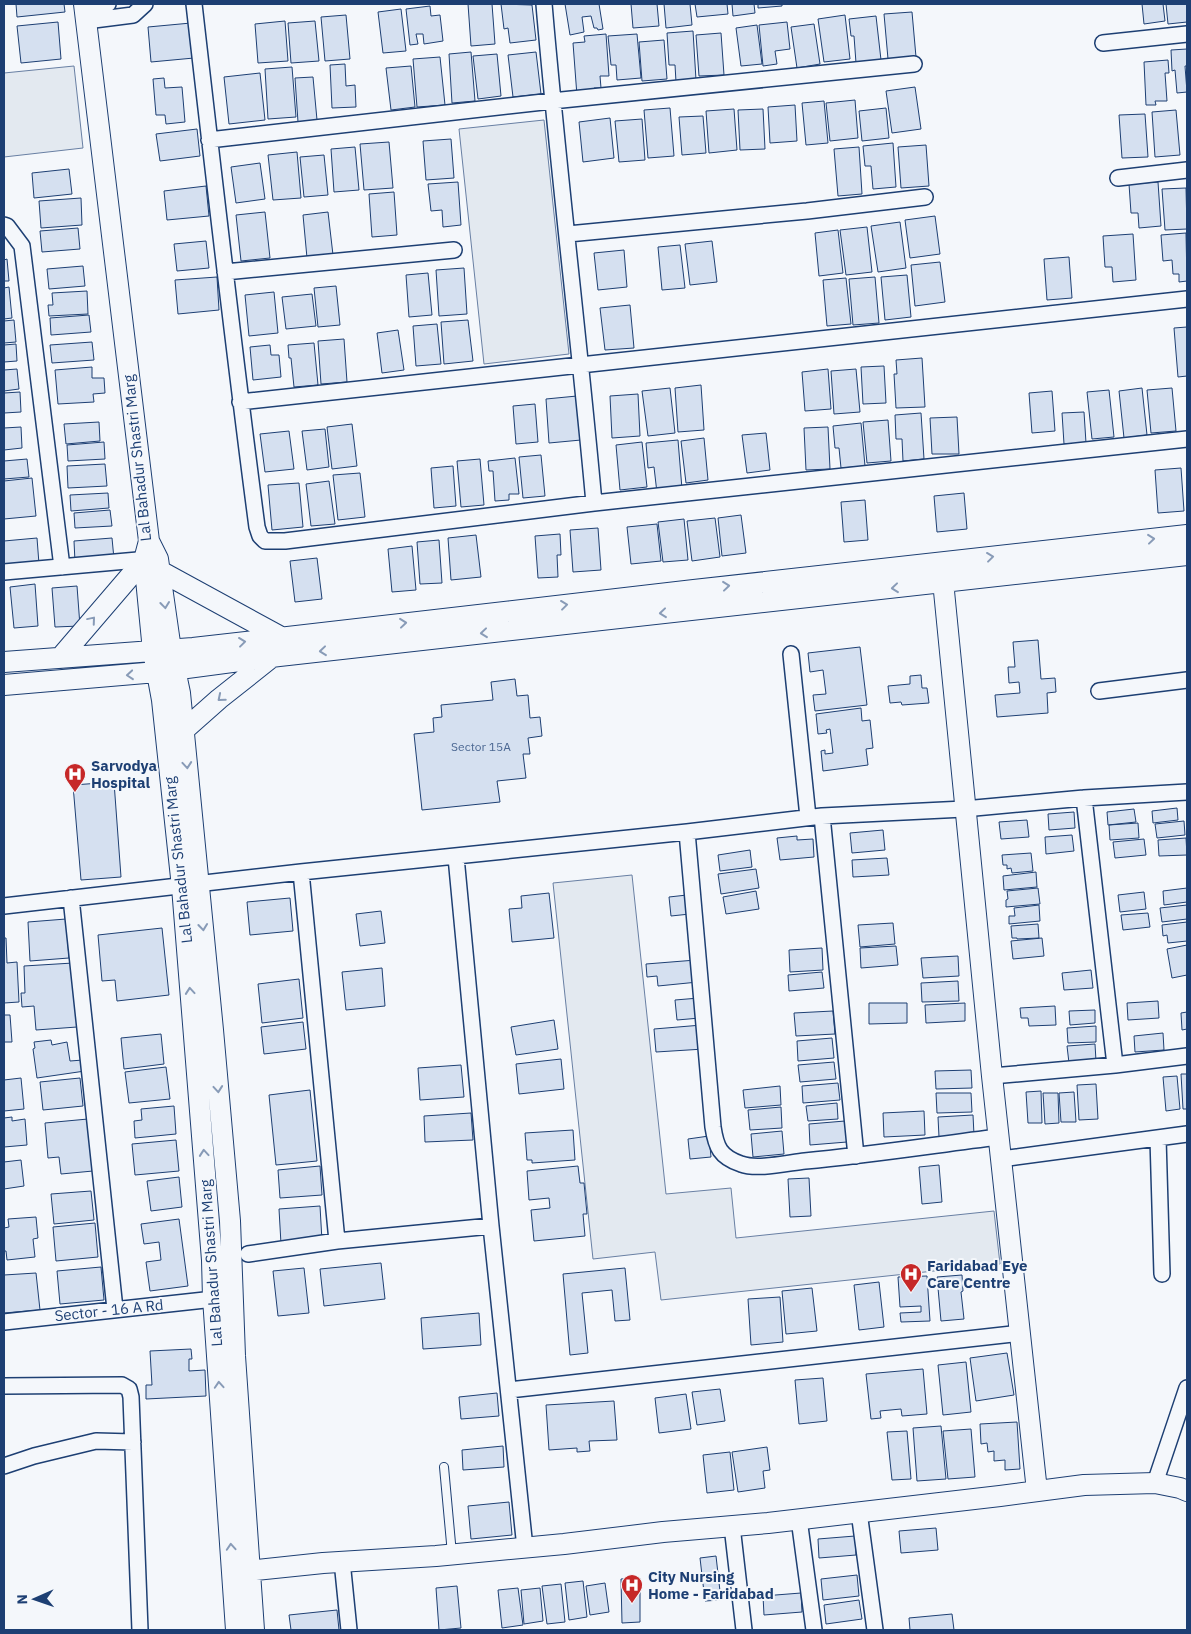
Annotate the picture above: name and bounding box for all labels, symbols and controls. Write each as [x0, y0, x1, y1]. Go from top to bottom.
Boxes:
street label: Lal Bahadur Shastri Marg [119, 374, 155, 542]
one-way arrow [1148, 534, 1156, 545]
one-way arrow [986, 552, 994, 562]
one-way arrow [722, 581, 730, 592]
one-way arrow [890, 582, 898, 593]
one-way arrow [561, 600, 569, 611]
one-way arrow [159, 601, 170, 609]
one-way arrow [659, 607, 667, 618]
one-way arrow [86, 617, 95, 626]
one-way arrow [399, 618, 407, 629]
one-way arrow [480, 627, 488, 638]
one-way arrow [238, 637, 246, 648]
one-way arrow [319, 645, 327, 656]
one-way arrow [125, 669, 133, 680]
one-way arrow [217, 692, 226, 701]
house number: Sector 15A [451, 739, 511, 754]
place label: Sarvodya Hospital [91, 756, 157, 792]
hospital icon: Sarvodya Hospital [63, 762, 87, 793]
one-way arrow [181, 762, 192, 770]
street label: Lal Bahadur Shastri Marg [160, 776, 196, 944]
one-way arrow [197, 923, 208, 931]
one-way arrow [185, 986, 196, 994]
one-way arrow [212, 1085, 223, 1093]
one-way arrow [198, 1148, 209, 1156]
street label: Lal Bahadur Shastri Marg [196, 1179, 226, 1347]
place label: Faridabad Eye Care Centre [927, 1256, 1027, 1292]
hospital icon: Faridabad Eye Care Centre [899, 1262, 923, 1293]
street label: Sector - 16 A Rd [54, 1295, 164, 1325]
one-way arrow [214, 1380, 225, 1388]
one-way arrow [225, 1542, 236, 1550]
place label: City Nursing Home - Faridabad [648, 1567, 774, 1603]
hospital icon: City Nursing Home - Faridabad [620, 1573, 644, 1604]
north arrow [10, 1574, 60, 1624]
text: N [13, 1594, 31, 1605]

